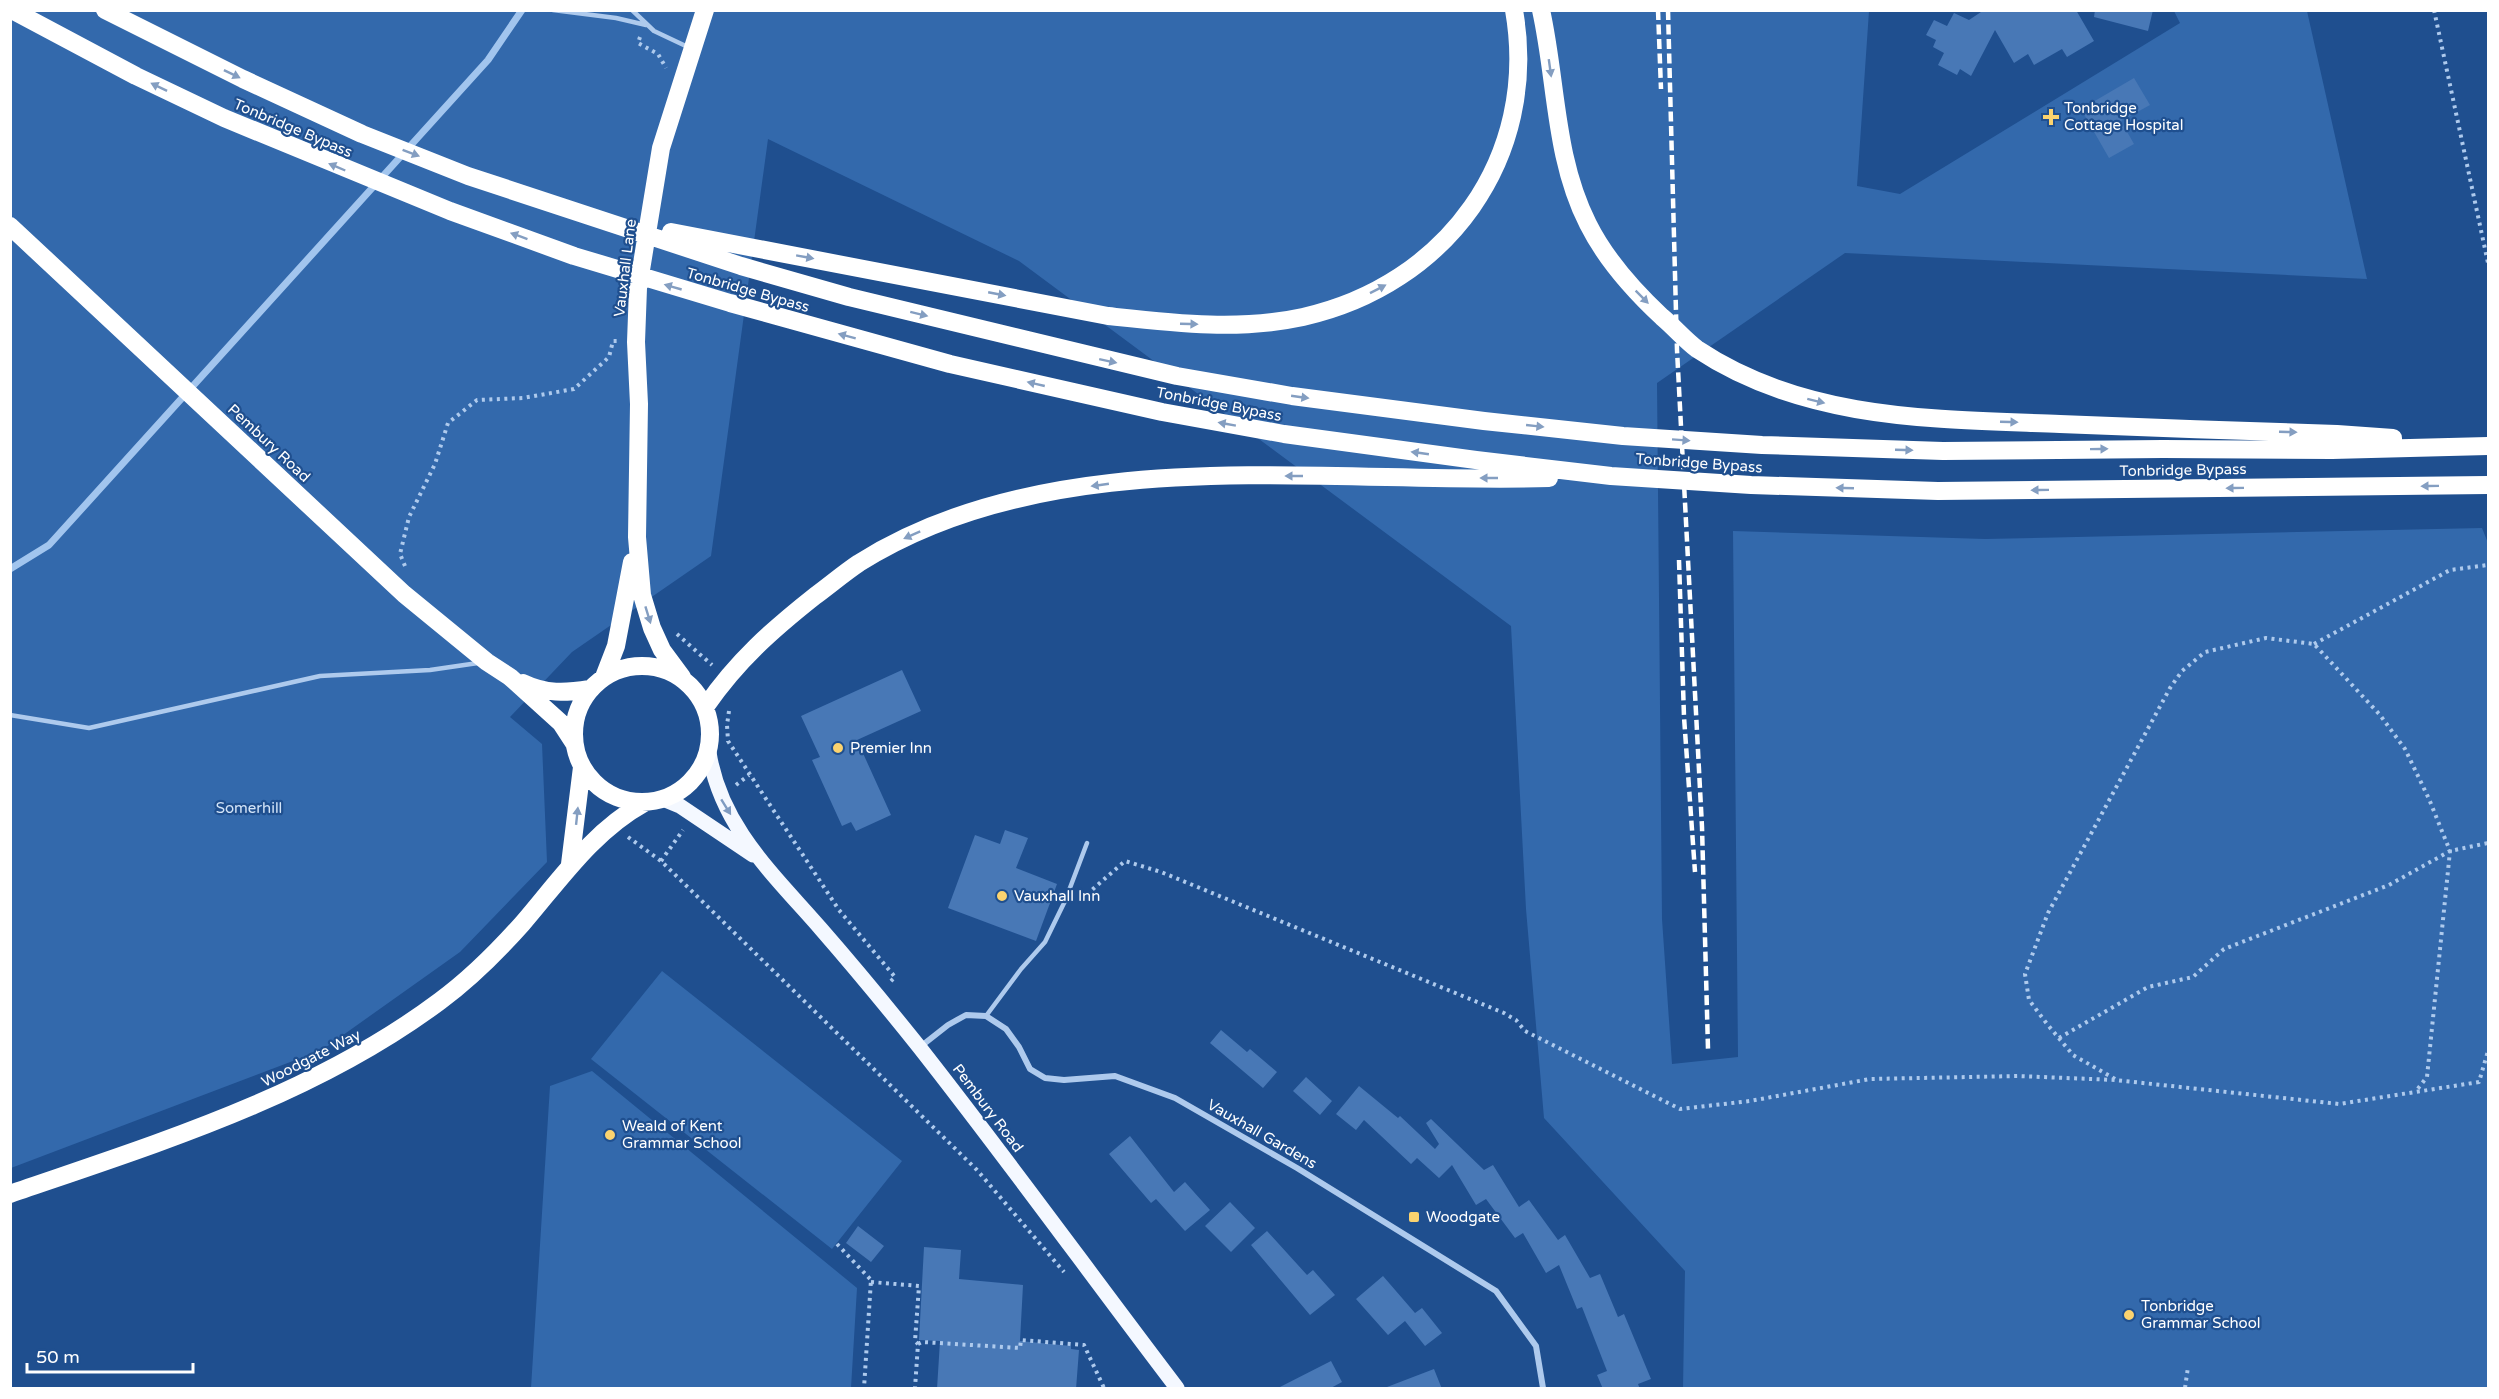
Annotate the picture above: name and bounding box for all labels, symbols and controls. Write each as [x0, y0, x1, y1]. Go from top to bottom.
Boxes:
one-way arrow [1546, 59, 1555, 78]
one-way arrow [224, 70, 241, 79]
one-way arrow [151, 82, 168, 92]
street label: Tonbridge Bypass [231, 95, 355, 161]
place label: Tonbridge Cottage Hospital [2064, 99, 2184, 134]
marker: Tonbridge Cottage Hospital [2042, 108, 2060, 126]
one-way arrow [402, 148, 420, 158]
one-way arrow [328, 162, 346, 172]
street label: Vauxhall Lane [610, 218, 640, 318]
one-way arrow [510, 231, 528, 241]
one-way arrow [796, 253, 815, 262]
street label: Tonbridge Bypass [684, 264, 812, 316]
one-way arrow [664, 282, 682, 291]
one-way arrow [1370, 284, 1387, 294]
one-way arrow [988, 290, 1007, 299]
one-way arrow [1635, 290, 1649, 304]
one-way arrow [910, 310, 928, 320]
one-way arrow [1180, 319, 1199, 329]
one-way arrow [838, 331, 856, 340]
one-way arrow [1099, 356, 1117, 366]
one-way arrow [1027, 379, 1045, 389]
street label: Tonbridge Bypass [1155, 383, 1283, 425]
one-way arrow [1290, 392, 1309, 401]
one-way arrow [1806, 397, 1825, 407]
street label: Pembury Road [224, 400, 314, 486]
one-way arrow [2000, 417, 2019, 427]
one-way arrow [1217, 419, 1236, 428]
one-way arrow [1526, 421, 1545, 431]
one-way arrow [2278, 427, 2297, 437]
one-way arrow [1672, 435, 1691, 444]
one-way arrow [1895, 445, 1914, 455]
one-way arrow [2090, 445, 2109, 454]
one-way arrow [1410, 448, 1429, 457]
street label: Tonbridge Bypass [1635, 450, 1763, 476]
street label: Tonbridge Bypass [2119, 460, 2247, 480]
one-way arrow [1285, 471, 1304, 481]
one-way arrow [1480, 474, 1499, 483]
one-way arrow [1090, 480, 1109, 490]
one-way arrow [2421, 481, 2440, 491]
one-way arrow [2226, 483, 2245, 493]
one-way arrow [1836, 484, 1855, 493]
one-way arrow [2031, 485, 2050, 495]
one-way arrow [904, 531, 921, 540]
one-way arrow [644, 606, 653, 624]
place label: Premier Inn [850, 739, 932, 757]
marker: Premier Inn [831, 741, 845, 755]
park label: Somerhill [216, 799, 282, 817]
one-way arrow [721, 799, 732, 815]
one-way arrow [572, 806, 582, 825]
place label: Vauxhall Inn [1014, 887, 1100, 905]
marker: Vauxhall Inn [995, 889, 1009, 903]
street label: Woodgate Way [258, 1025, 364, 1091]
street label: Pembury Road [949, 1060, 1027, 1156]
street label: Vauxhall Gardens [1204, 1095, 1320, 1173]
place label: Weald of Kent Grammar School [622, 1117, 742, 1152]
marker: Weald of Kent Grammar School [603, 1128, 617, 1142]
place label: Woodgate [1426, 1208, 1500, 1226]
marker: Woodgate [1407, 1210, 1421, 1224]
place label: Tonbridge Grammar School [2141, 1297, 2261, 1332]
marker: Tonbridge Grammar School [2122, 1308, 2136, 1322]
scale bar [27, 1336, 194, 1374]
text: 50 m [36, 1346, 80, 1368]

